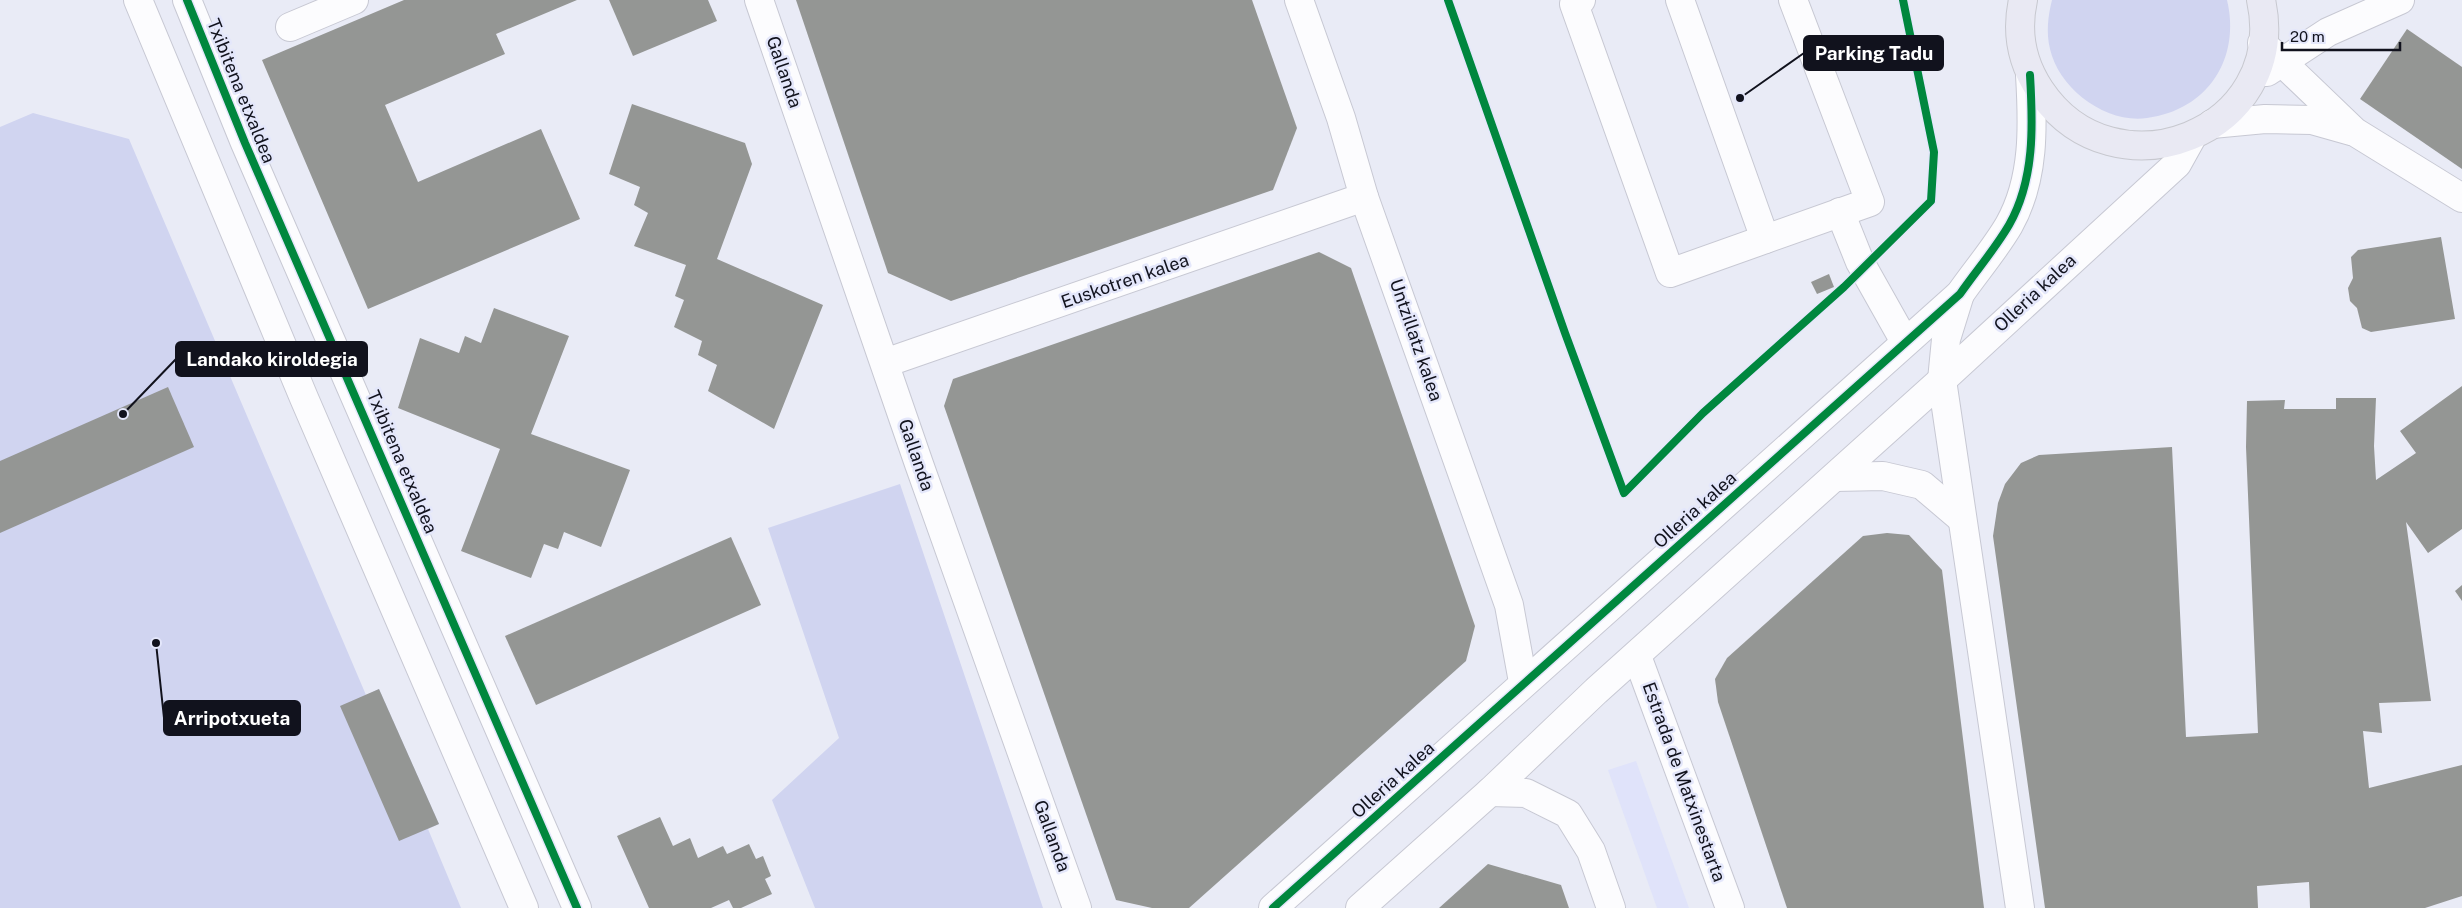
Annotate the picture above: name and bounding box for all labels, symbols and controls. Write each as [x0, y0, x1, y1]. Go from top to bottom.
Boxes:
street label: Txibitena etxaldea [203, 16, 280, 166]
scale bar [2282, 20, 2400, 52]
text: 20 m [2290, 28, 2325, 45]
street label: Gallanda [762, 33, 807, 111]
callout: Parking Tadu [1804, 36, 1943, 70]
text: Parking Tadu [1815, 42, 1933, 64]
street label: Euskotren kalea [1058, 249, 1191, 312]
street label: Olleria kalea [1989, 249, 2080, 336]
street label: Untzillatz kalea [1386, 276, 1447, 404]
callout: Landako kiroldegia [176, 342, 367, 376]
text: Landako kiroldegia [186, 348, 358, 370]
street label: Txibitena etxaldea [363, 387, 442, 537]
street label: Gallanda [894, 416, 939, 494]
street label: Olleria kalea [1649, 467, 1740, 552]
street label: Estrada de Matxinestarta [1639, 679, 1730, 884]
callout: Arripotxueta [164, 701, 300, 735]
text: Arripotxueta [174, 707, 290, 729]
street label: Olleria kalea [1347, 737, 1438, 822]
street label: Gallanda [1030, 797, 1075, 875]

